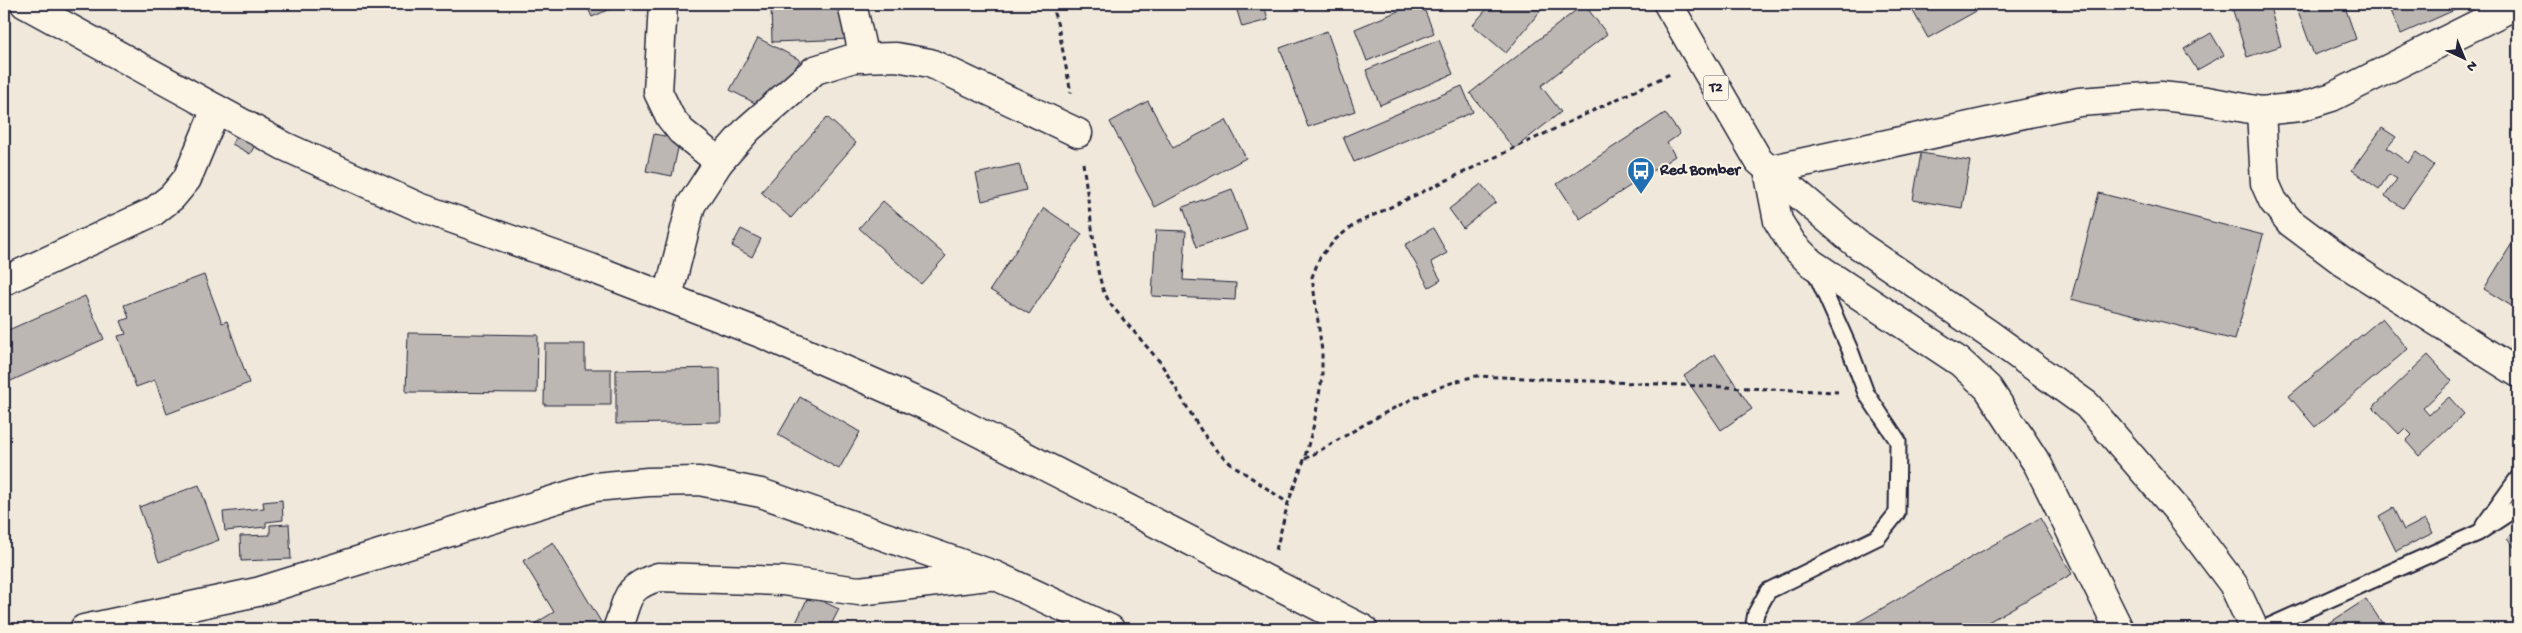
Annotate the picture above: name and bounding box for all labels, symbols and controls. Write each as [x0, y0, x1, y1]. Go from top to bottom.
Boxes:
north arrow [2440, 32, 2490, 82]
text: N [2462, 56, 2480, 75]
road number: T2 [1704, 76, 1728, 100]
bus stop icon: Red Bomber [1626, 156, 1656, 195]
place label: Red Bomber [1659, 162, 1742, 181]

